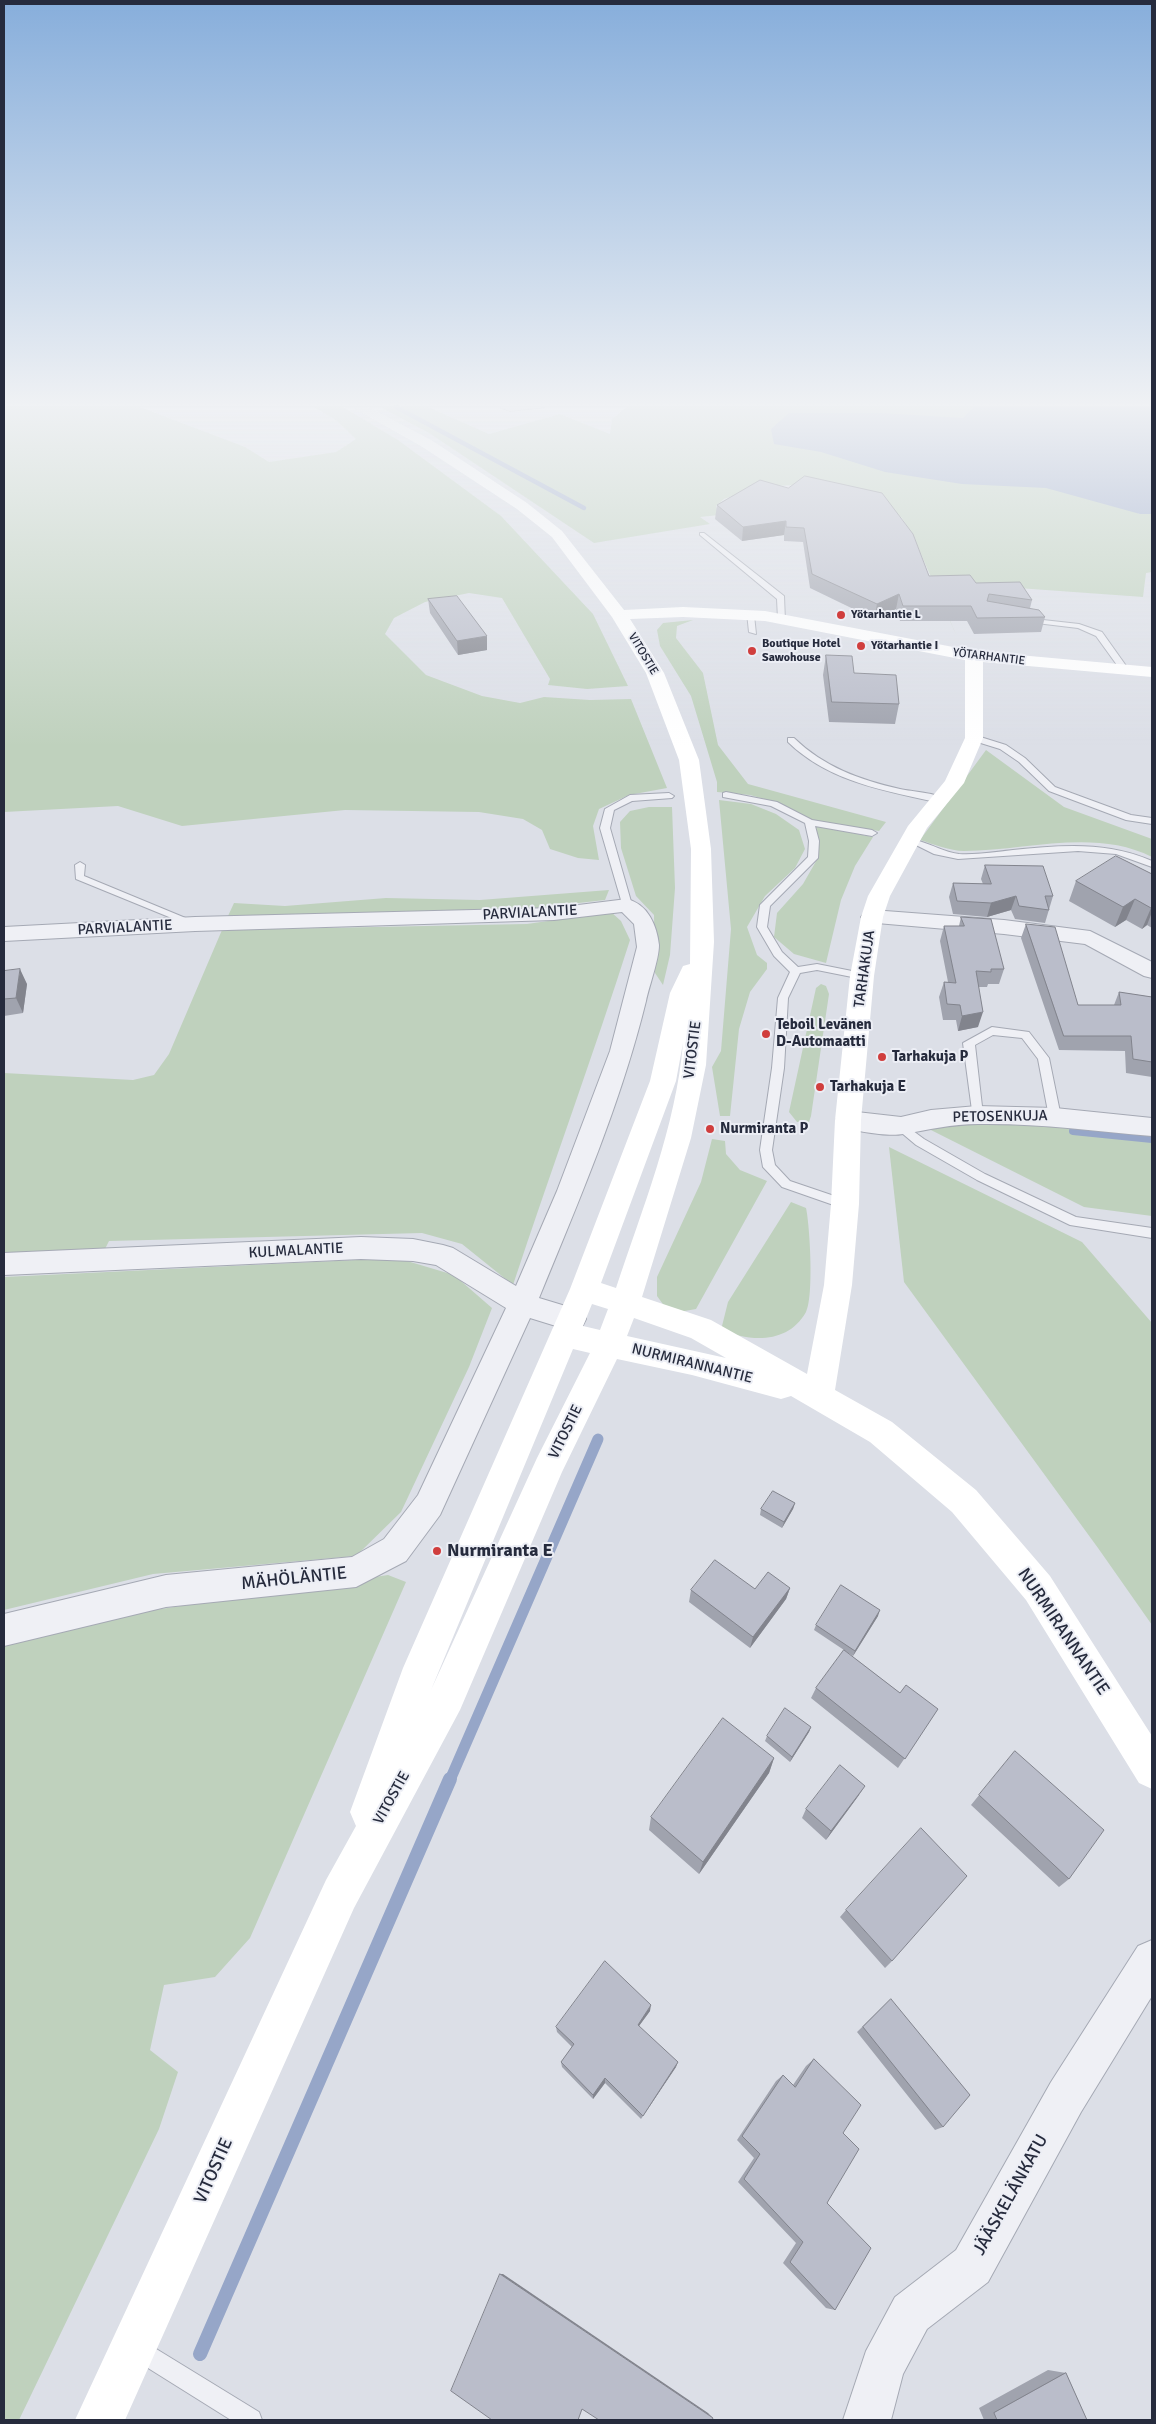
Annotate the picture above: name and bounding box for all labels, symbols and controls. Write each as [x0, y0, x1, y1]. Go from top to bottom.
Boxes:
place label: Yötarhantie L [851, 608, 921, 622]
marker: Yötarhantie L [835, 609, 847, 621]
street label: VITOSTIE [625, 630, 661, 678]
place label: Boutique Hotel Sawohouse [762, 637, 841, 665]
place label: Yötarhantie I [871, 639, 938, 653]
marker: Yötarhantie I [855, 640, 867, 652]
marker: Boutique Hotel Sawohouse [746, 645, 758, 657]
street label: YÖTARHANTIE [952, 645, 1026, 669]
street label: PARVIALANTIE [482, 902, 578, 924]
street label: PARVIALANTIE [77, 917, 173, 939]
street label: TARHAKUJA [851, 929, 879, 1009]
place label: Teboil Levänen D-Automaatti [776, 1016, 872, 1051]
street label: VITOSTIE [681, 1020, 705, 1080]
marker: Teboil Levänen D-Automaatti [760, 1028, 772, 1040]
place label: Tarhakuja P [892, 1048, 968, 1066]
marker: Tarhakuja P [876, 1051, 888, 1063]
place label: Tarhakuja E [830, 1078, 906, 1096]
marker: Tarhakuja E [814, 1081, 826, 1093]
street label: PETOSENKUJA [952, 1107, 1048, 1127]
place label: Nurmiranta P [720, 1120, 808, 1138]
marker: Nurmiranta P [704, 1123, 716, 1135]
street label: KULMALANTIE [248, 1240, 344, 1262]
street label: NURMIRANNANTIE [630, 1340, 754, 1388]
street label: VITOSTIE [545, 1402, 587, 1462]
place label: Nurmiranta E [447, 1540, 553, 1562]
marker: Nurmiranta E [431, 1545, 443, 1557]
street label: MÄHÖLÄNTIE [240, 1563, 348, 1595]
street label: NURMIRANNANTIE [1012, 1564, 1114, 1700]
street label: VITOSTIE [370, 1768, 414, 1828]
street label: JÄÄSKELÄNKATU [969, 2131, 1053, 2259]
street label: VITOSTIE [190, 2135, 238, 2207]

